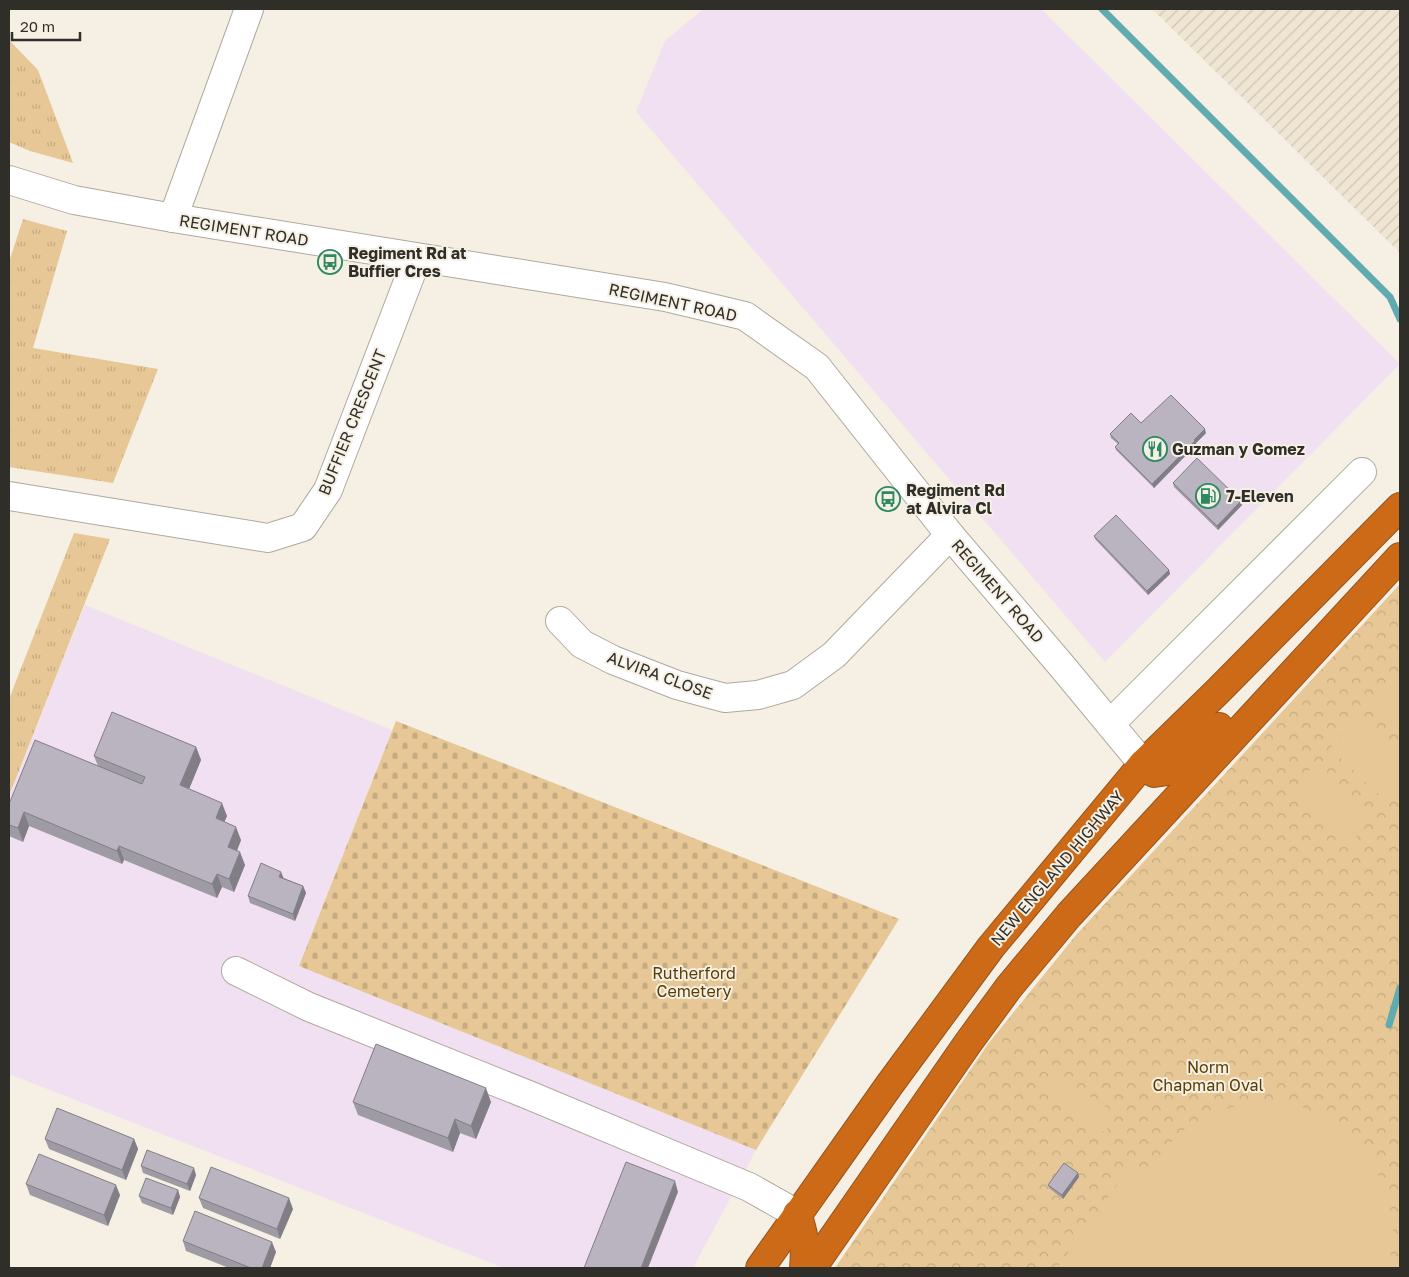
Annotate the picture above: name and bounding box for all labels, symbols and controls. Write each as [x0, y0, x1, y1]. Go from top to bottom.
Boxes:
scale bar [12, 10, 80, 42]
text: 20 m [20, 17, 55, 35]
street label: REGIMENT ROAD [178, 210, 310, 250]
place label: Regiment Rd at Buffier Cres [348, 243, 466, 281]
bus stop icon: Regiment Rd at Buffier Cres [317, 249, 343, 275]
street label: REGIMENT ROAD [607, 279, 739, 325]
street label: BUFFIER CRESCENT [314, 346, 390, 498]
restaurant icon: Guzman y Gomez [1142, 436, 1168, 462]
place label: Guzman y Gomez [1172, 439, 1305, 459]
place label: Regiment Rd at Alvira Cl [906, 480, 1005, 518]
fuel station icon: 7-Eleven [1195, 483, 1221, 509]
bus stop icon: Regiment Rd at Alvira Cl [875, 486, 901, 512]
place label: 7-Eleven [1226, 486, 1294, 506]
street label: REGIMENT ROAD [948, 535, 1048, 647]
street label: ALVIRA CLOSE [605, 647, 715, 703]
street label: NEW ENGLAND HIGHWAY [986, 786, 1128, 950]
park label: Rutherford Cemetery [652, 963, 736, 1001]
park label: Norm Chapman Oval [1152, 1057, 1264, 1095]

